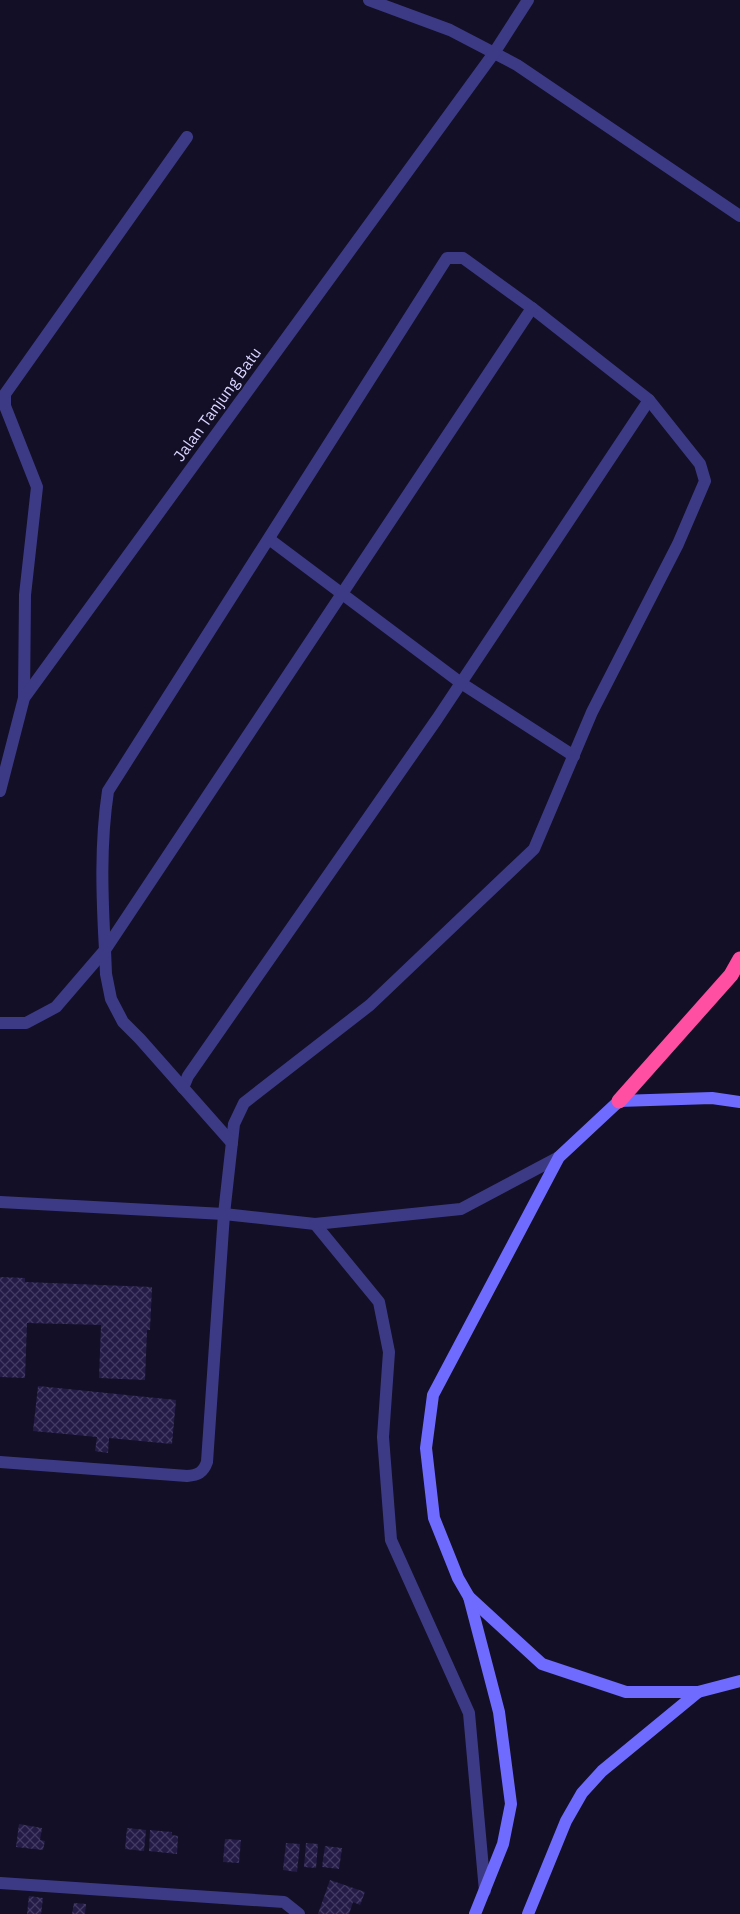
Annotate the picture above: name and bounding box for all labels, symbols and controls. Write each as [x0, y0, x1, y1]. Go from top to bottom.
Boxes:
street label: Jalan Tanjung Batu [169, 343, 265, 465]

